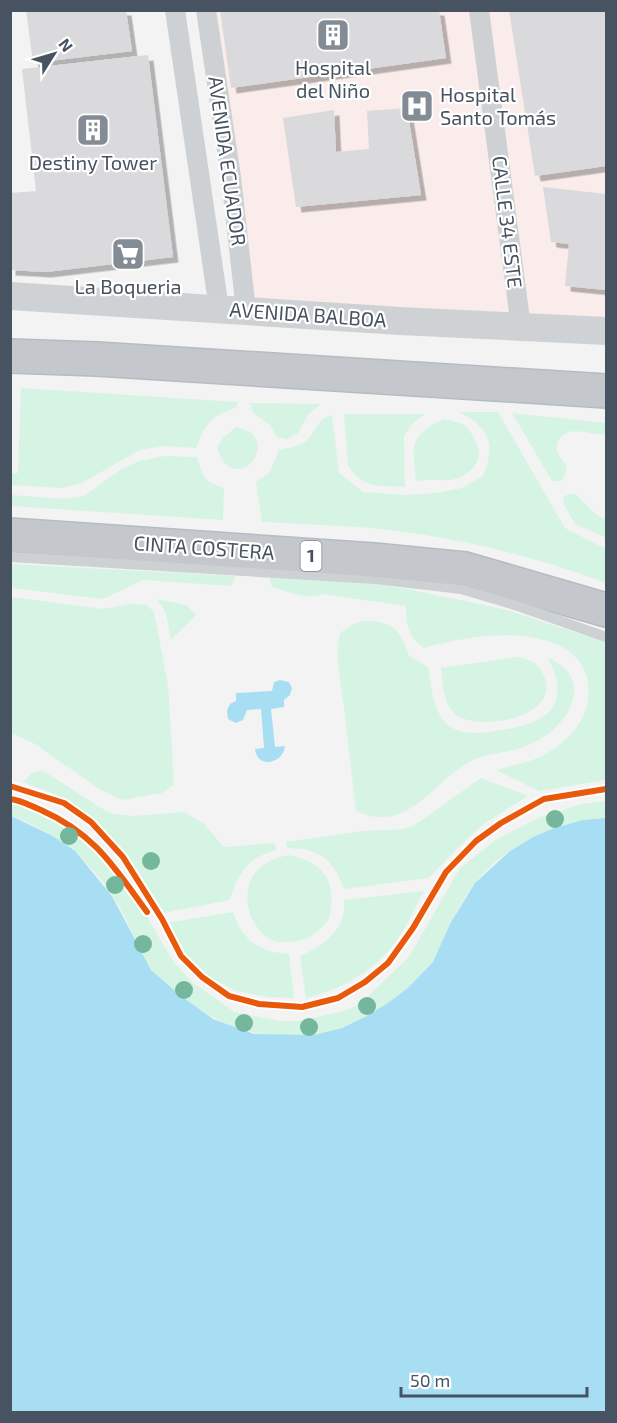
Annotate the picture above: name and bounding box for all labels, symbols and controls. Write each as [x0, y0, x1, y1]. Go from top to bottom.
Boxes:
building icon: Hospital del Niño [315, 17, 351, 53]
north arrow [24, 24, 84, 84]
text: N [55, 34, 77, 55]
place label: Hospital del Niño [295, 55, 371, 102]
street label: AVENIDA ECUADOR [204, 74, 252, 247]
place label: Hospital Santo Tomás [440, 82, 556, 129]
hospital icon: Hospital Santo Tomás [399, 88, 435, 124]
building icon: Destiny Tower [75, 112, 111, 148]
place label: Destiny Tower [29, 150, 157, 174]
street label: CALLE 34 ESTE [488, 154, 528, 289]
supermarket icon: La Boqueria [110, 236, 146, 272]
place label: La Boqueria [75, 274, 181, 298]
street label: AVENIDA BALBOA [229, 297, 388, 331]
street label: CINTA COSTERA [133, 530, 276, 564]
road number: 1 [300, 541, 322, 571]
scale bar [401, 1360, 587, 1398]
text: 50 m [410, 1369, 450, 1391]

